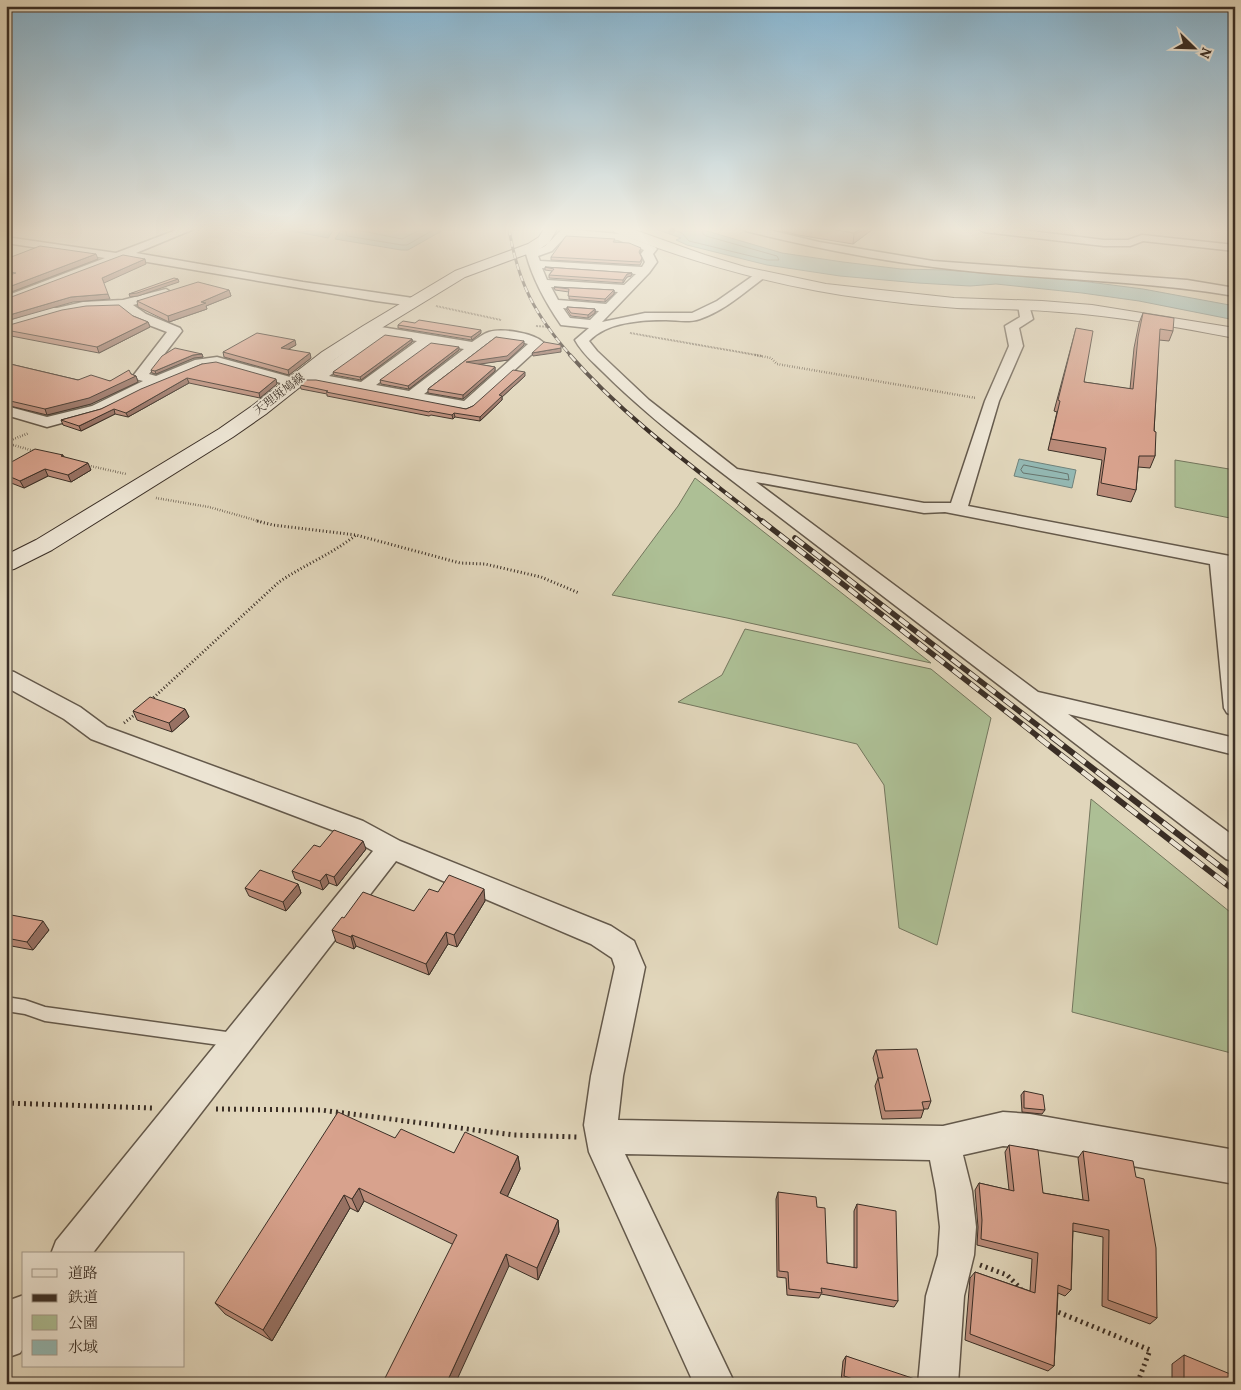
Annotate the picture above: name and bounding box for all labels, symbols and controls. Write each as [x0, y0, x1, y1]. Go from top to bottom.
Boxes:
north arrow [1168, 22, 1218, 72]
text: N [1194, 44, 1215, 61]
street label: 天理斑鳩線 [251, 370, 308, 419]
legend [22, 1252, 185, 1368]
text: 道路 [68, 1264, 98, 1285]
text: 鉄道 [68, 1288, 98, 1309]
text: 公園 [68, 1314, 98, 1335]
text: 水域 [68, 1338, 98, 1359]

